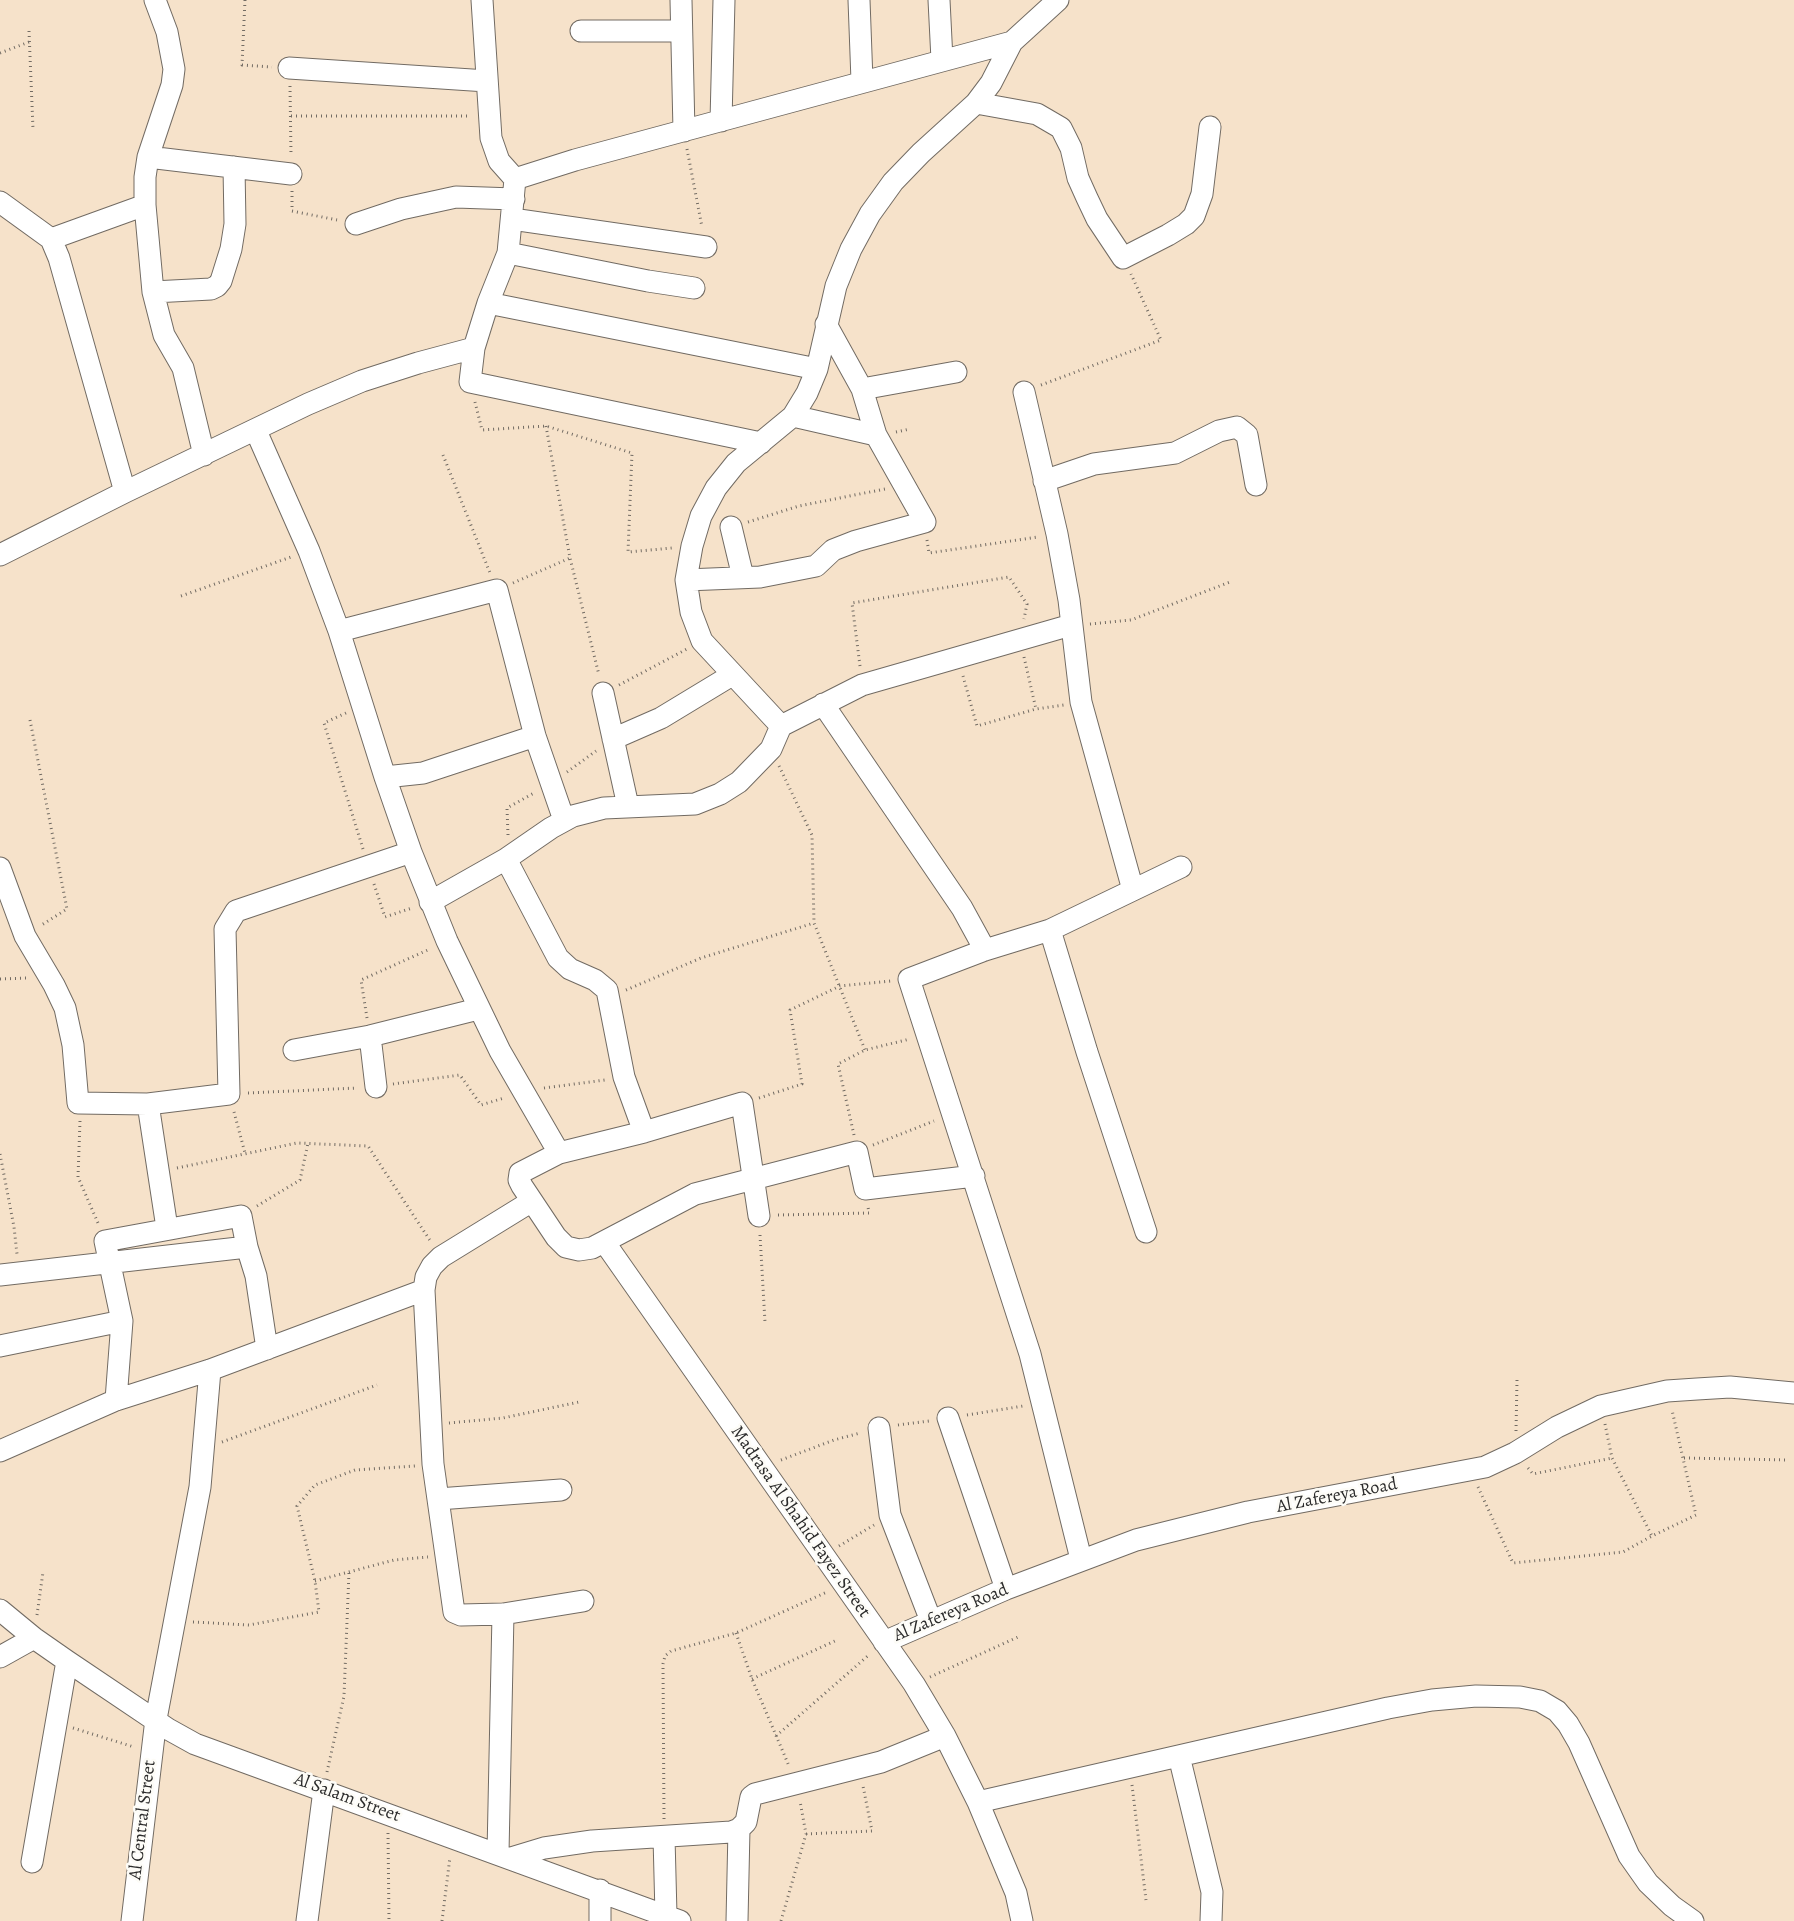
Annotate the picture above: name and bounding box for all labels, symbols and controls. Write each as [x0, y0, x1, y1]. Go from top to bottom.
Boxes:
street label: Madrasa Al Shahid Fayez Street [725, 1422, 875, 1622]
street label: Al Zafereya Road [1275, 1474, 1399, 1518]
street label: Al Zafereya Road [890, 1579, 1012, 1647]
street label: Al Central Street [125, 1759, 161, 1881]
street label: Al Salam Street [291, 1769, 403, 1827]

